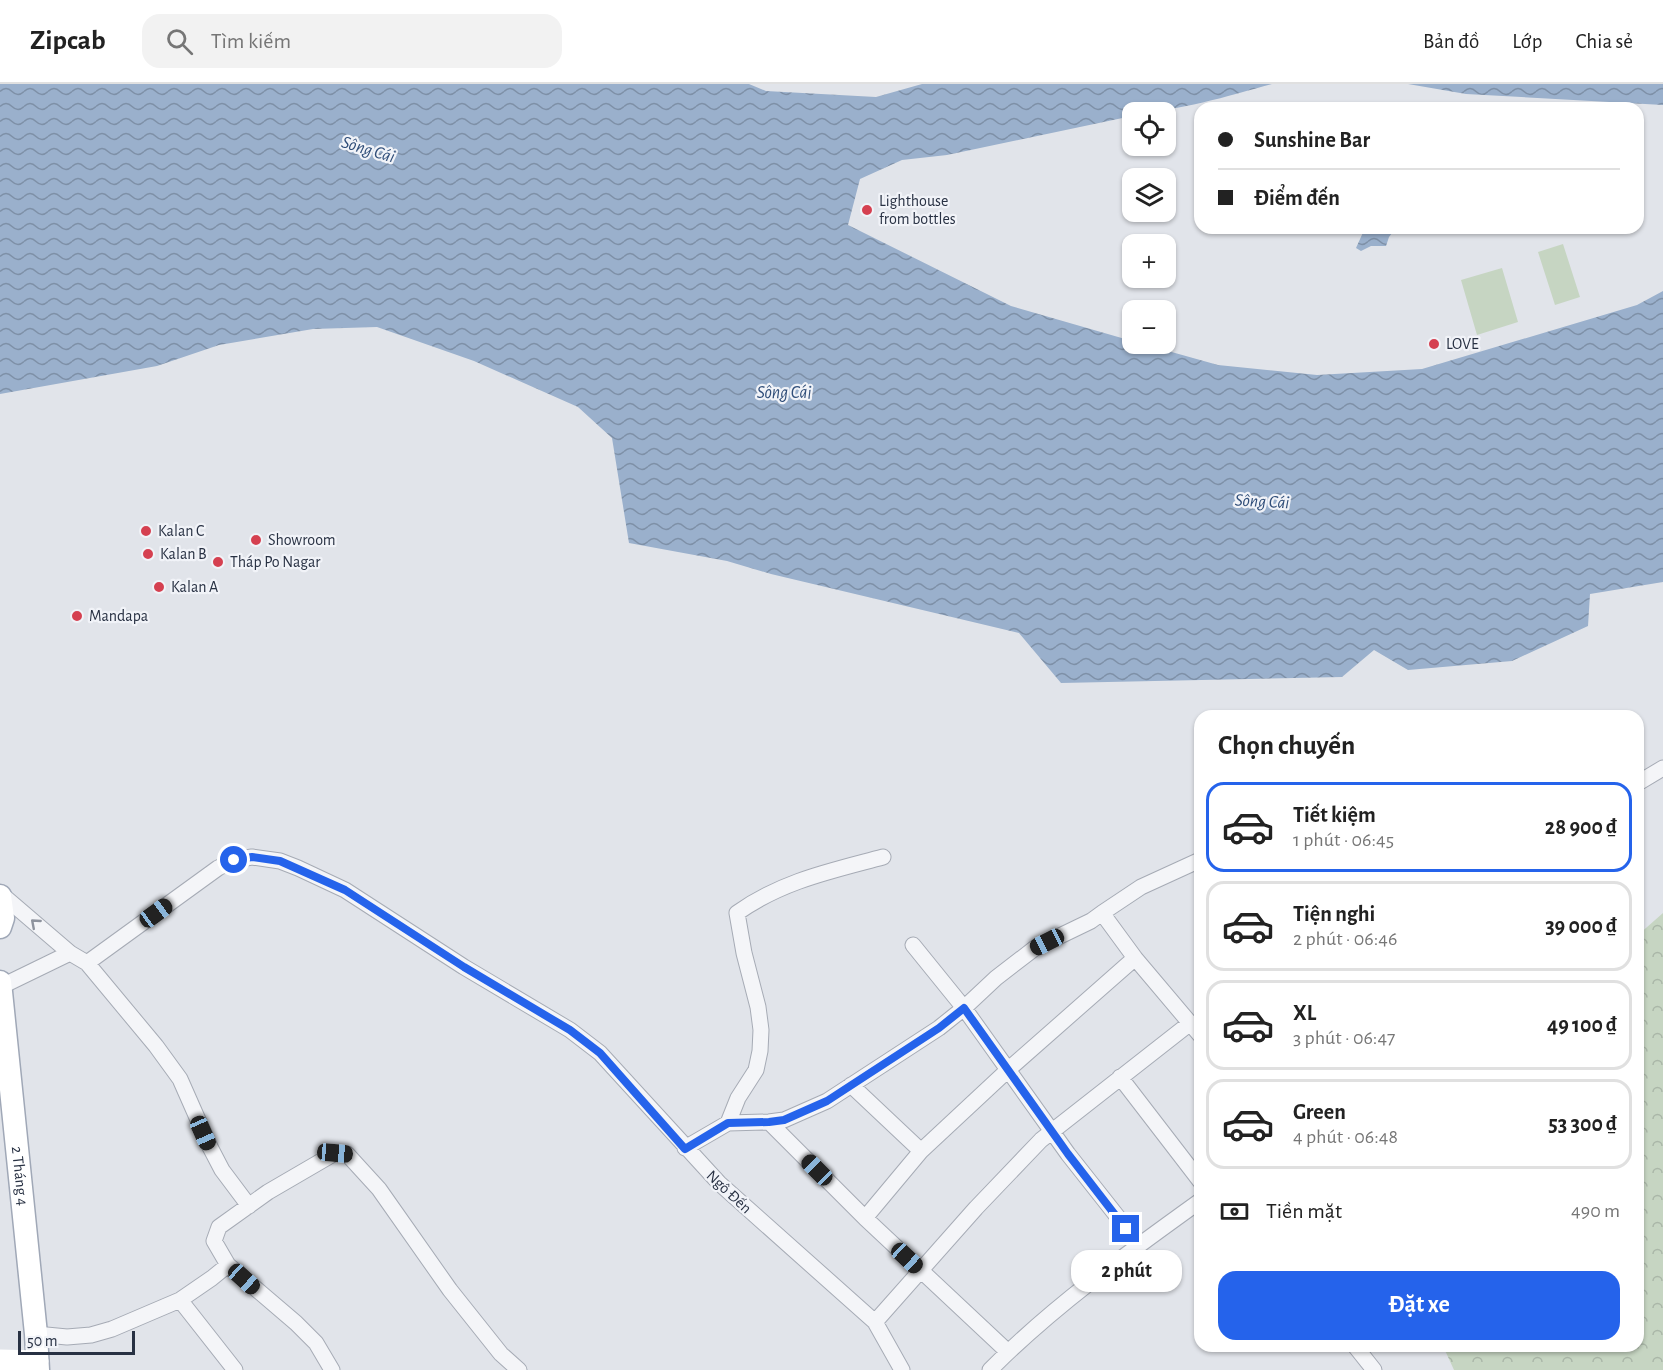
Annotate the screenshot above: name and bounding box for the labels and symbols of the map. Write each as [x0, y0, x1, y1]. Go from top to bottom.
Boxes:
water label: Sông Cái [339, 133, 397, 167]
place label: Lighthouse from bottles [879, 193, 956, 227]
marker: Lighthouse from bottles [860, 203, 874, 217]
place label: LOVE [1446, 336, 1479, 352]
marker: LOVE [1427, 337, 1441, 351]
water label: Sông Cái [757, 384, 811, 402]
water label: Sông Cái [1234, 492, 1290, 512]
place label: Kalan C [158, 523, 204, 539]
marker: Kalan C [139, 524, 153, 538]
place label: Showroom [268, 532, 336, 548]
marker: Showroom [249, 533, 263, 547]
place label: Kalan B [160, 546, 207, 562]
marker: Kalan B [141, 547, 155, 561]
place label: Tháp Po Nagar [230, 554, 321, 570]
marker: Tháp Po Nagar [211, 555, 225, 569]
place label: Kalan A [171, 579, 218, 595]
marker: Kalan A [152, 580, 166, 594]
place label: Mandapa [89, 608, 148, 624]
marker: Mandapa [70, 609, 84, 623]
route start [220, 846, 247, 873]
car [136, 895, 176, 931]
one-way arrow [31, 919, 42, 930]
car [1027, 926, 1067, 958]
car [187, 1113, 219, 1153]
car [316, 1142, 354, 1164]
street label: 2 Tháng 4 [9, 1146, 31, 1207]
car [798, 1151, 836, 1189]
street label: Ngô Đến [703, 1167, 755, 1217]
route end [1112, 1215, 1139, 1242]
car [888, 1239, 926, 1277]
callout: 2 phút [1070, 1250, 1182, 1292]
car [225, 1260, 263, 1298]
scale bar [18, 1328, 135, 1356]

